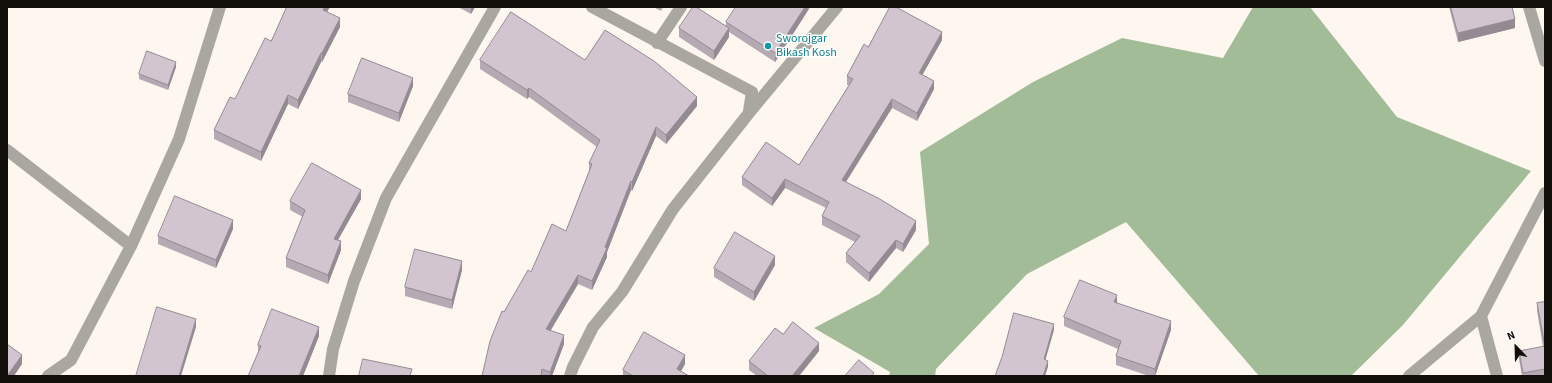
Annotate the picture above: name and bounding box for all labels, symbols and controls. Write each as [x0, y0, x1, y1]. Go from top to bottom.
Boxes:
place label: Sworojgar Bikash Kosh [776, 32, 837, 60]
marker: Sworojgar Bikash Kosh [763, 41, 773, 51]
north arrow [1496, 327, 1536, 367]
text: N [1505, 327, 1517, 344]

